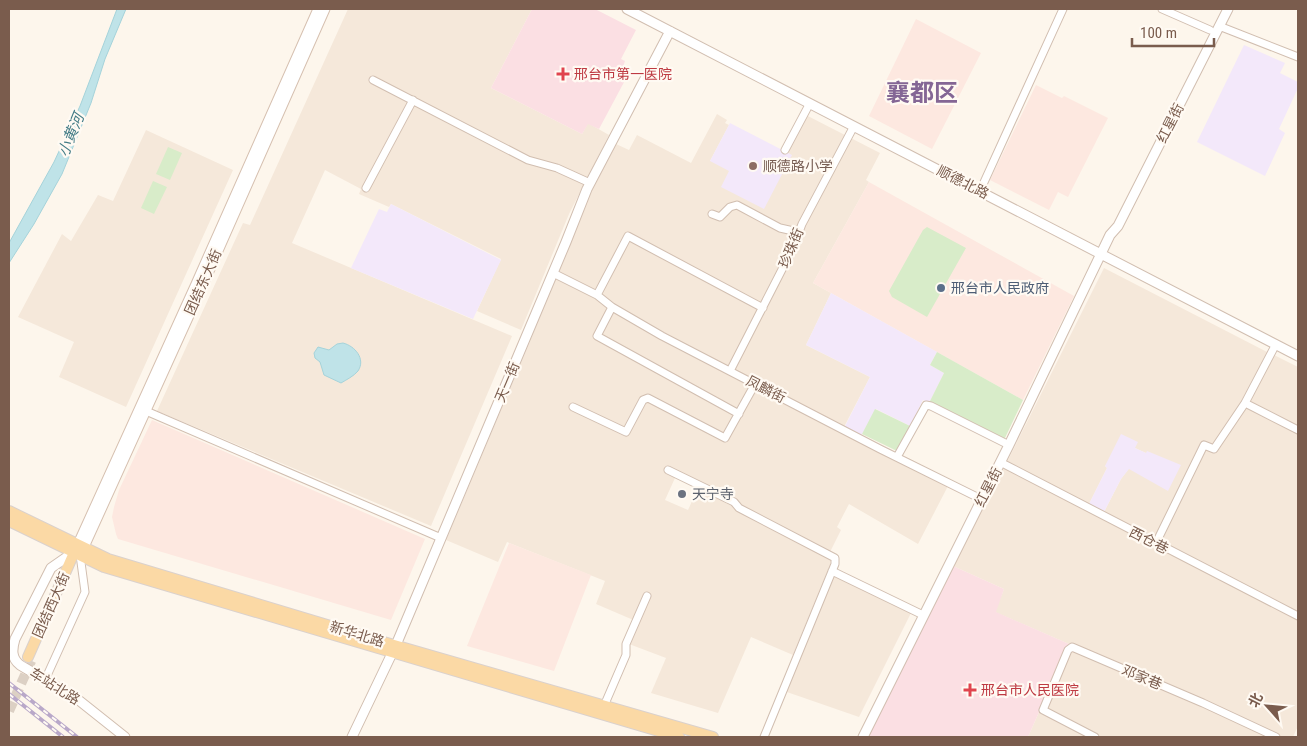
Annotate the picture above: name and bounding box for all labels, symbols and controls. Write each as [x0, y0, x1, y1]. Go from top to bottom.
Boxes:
scale bar [1132, 15, 1214, 47]
text: 100 m [1140, 24, 1177, 42]
place label: 邢台市第一医院 [574, 66, 672, 82]
marker: 邢台市第一医院 [556, 67, 570, 81]
district label: 襄都区 [886, 79, 958, 107]
street label: 红星街 [1153, 101, 1187, 145]
water label: 小黄河 [54, 108, 89, 159]
place label: 顺德路小学 [763, 158, 833, 174]
marker: 顺德路小学 [747, 160, 759, 172]
street label: 顺德北路 [934, 162, 992, 202]
street label: 珍珠街 [775, 226, 807, 270]
street label: 团结东大街 [181, 247, 225, 317]
place label: 邢台市人民政府 [951, 280, 1049, 296]
marker: 邢台市人民政府 [935, 282, 947, 294]
street label: 天一街 [491, 360, 523, 404]
street label: 凤麟街 [744, 372, 788, 406]
street label: 红星街 [971, 465, 1005, 509]
place label: 天宁寺 [692, 486, 734, 502]
marker: 天宁寺 [676, 488, 688, 500]
street label: 西仓巷 [1127, 523, 1171, 557]
street label: 团结西大街 [29, 570, 73, 640]
street label: 新华北路 [328, 618, 386, 650]
street label: 邓家巷 [1120, 661, 1164, 693]
street label: 车站北路 [27, 664, 83, 708]
north arrow [1242, 681, 1292, 731]
place label: 邢台市人民医院 [981, 682, 1079, 698]
marker: 邢台市人民医院 [963, 683, 977, 697]
text: 北 [1245, 690, 1266, 710]

